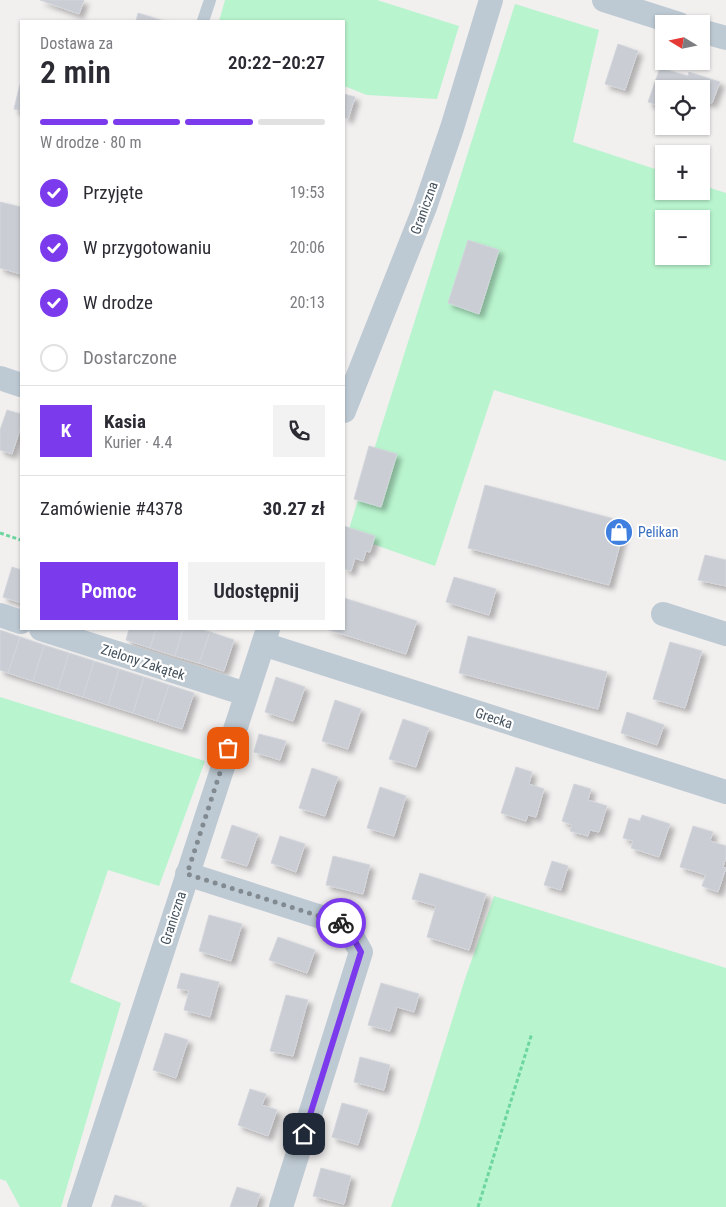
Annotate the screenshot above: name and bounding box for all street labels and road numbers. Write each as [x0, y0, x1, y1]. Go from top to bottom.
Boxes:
street label: Graniczna [407, 179, 441, 237]
street label: Zielony Zakątek [99, 641, 188, 683]
street label: Grecka [473, 704, 515, 732]
street label: Graniczna [157, 889, 189, 947]

